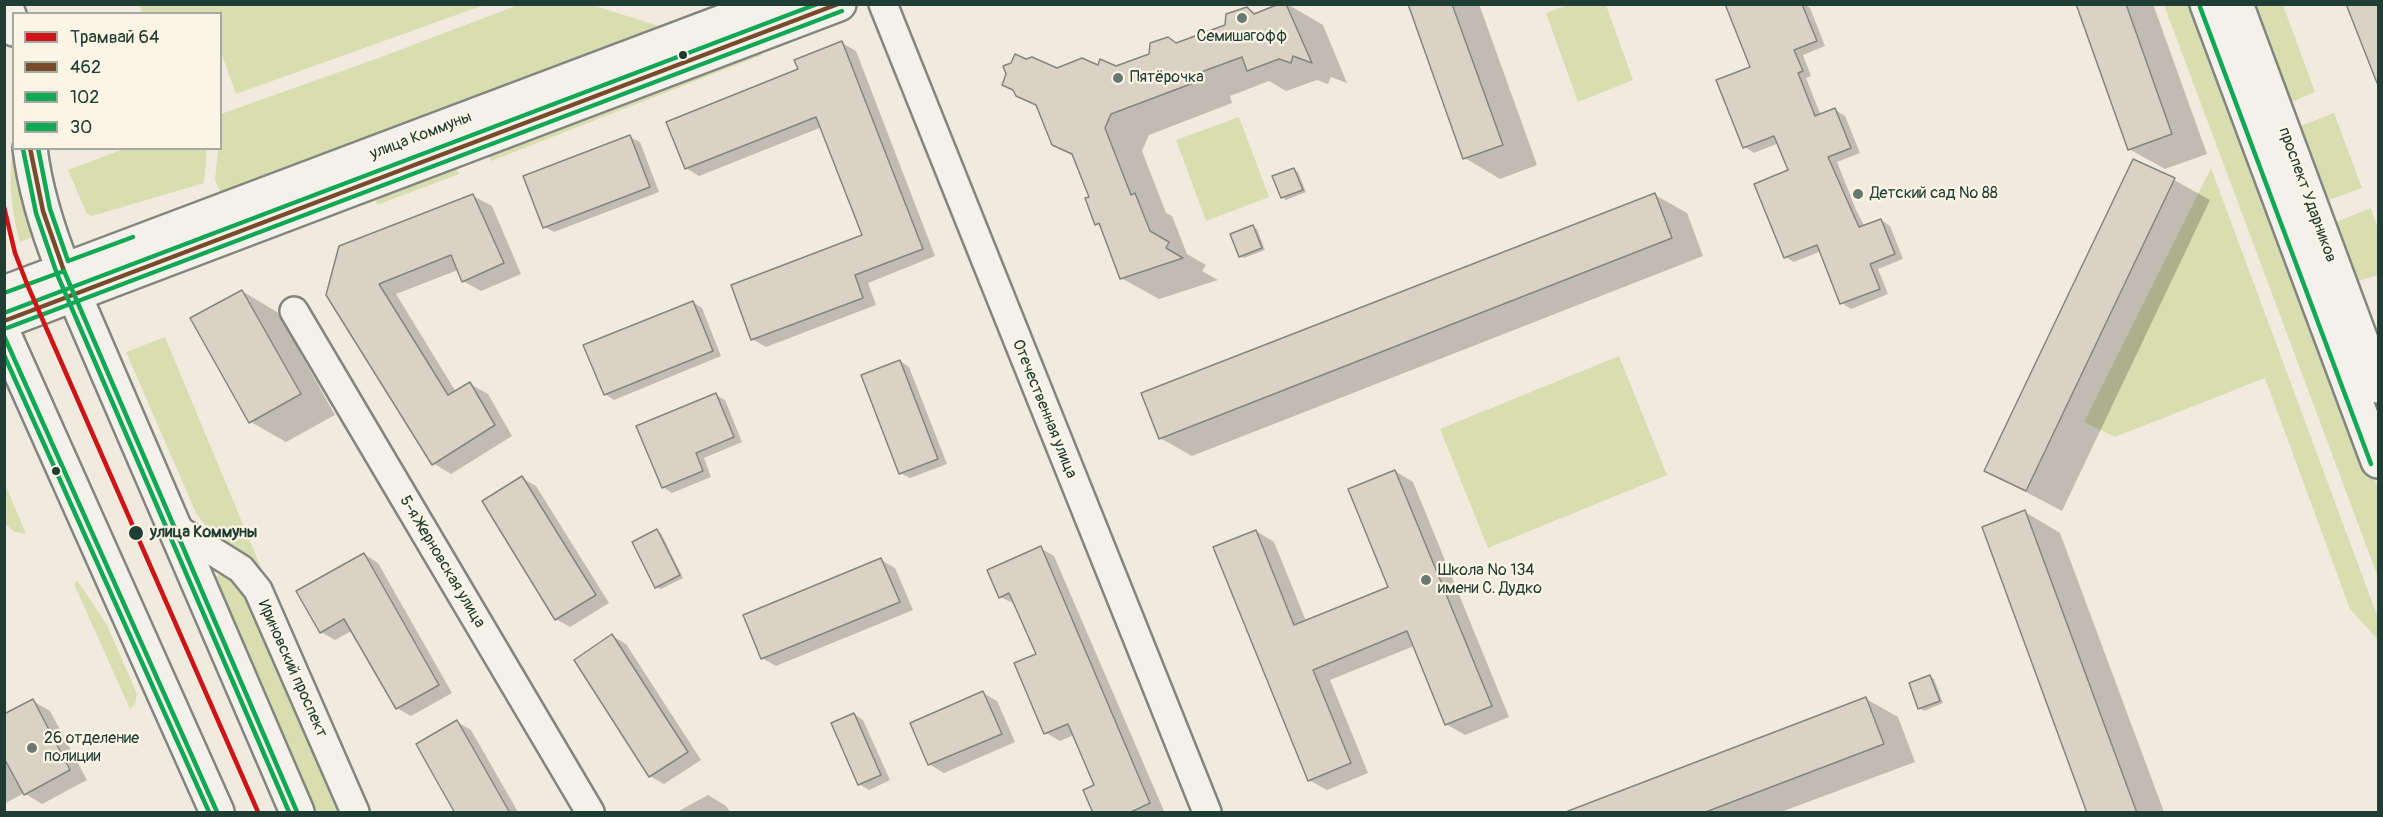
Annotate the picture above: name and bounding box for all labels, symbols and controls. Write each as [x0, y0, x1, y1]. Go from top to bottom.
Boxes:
marker: Семишагофф [1235, 11, 1249, 25]
legend [12, 12, 222, 150]
text: Трамвай 64 [70, 26, 159, 49]
place label: Семишагофф [1197, 27, 1287, 47]
unlabelled marker [677, 49, 689, 61]
text: 462 [70, 56, 101, 79]
place label: Пятёрочка [1130, 68, 1204, 88]
marker: Пятёрочка [1111, 71, 1125, 85]
text: 102 [70, 86, 99, 109]
street label: улица Коммуны [367, 108, 475, 164]
text: 30 [70, 116, 92, 139]
street label: проспект Ударников [2274, 125, 2340, 265]
place label: Детский сад № 88 [1870, 184, 1998, 204]
marker: Детский сад № 88 [1851, 187, 1865, 201]
street label: Отечественная улица [1007, 337, 1081, 481]
unlabelled marker [50, 465, 62, 477]
street label: 5-я Жерновская улица [395, 493, 489, 631]
place label: улица Коммуны [150, 523, 257, 543]
marker: улица Коммуны [127, 524, 145, 542]
place label: Школа № 134 имени С. Дудко [1438, 561, 1542, 599]
marker: Школа № 134 имени С. Дудко [1419, 573, 1433, 587]
street label: Ириновский проспект [253, 597, 331, 741]
place label: 26 отделение полиции [44, 729, 139, 767]
marker: 26 отделение полиции [25, 741, 39, 755]

